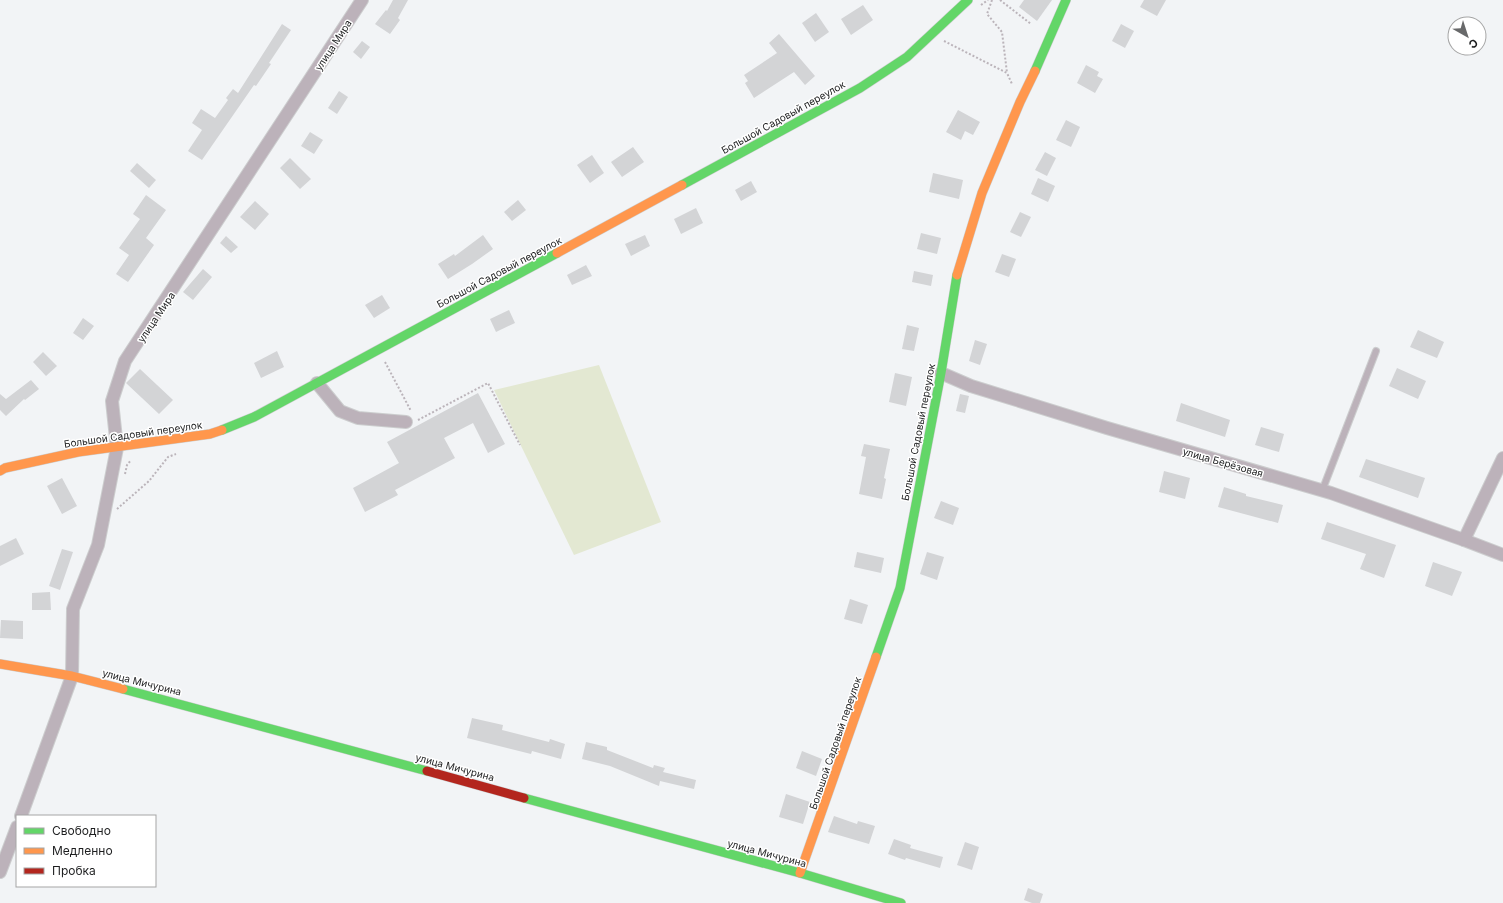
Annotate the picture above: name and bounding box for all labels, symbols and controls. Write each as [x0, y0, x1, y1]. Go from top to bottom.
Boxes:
north arrow [1447, 16, 1487, 56]
street label: улица Мира [312, 17, 354, 73]
text: С [1466, 36, 1481, 52]
street label: Большой Садовый переулок [719, 78, 847, 156]
street label: Большой Садовый переулок [435, 234, 564, 310]
street label: улица Мира [135, 290, 177, 344]
street label: Большой Садовый переулок [899, 362, 937, 502]
street label: Большой Садовый переулок [63, 418, 203, 450]
street label: улица Берёзовая [1181, 445, 1265, 479]
street label: улица Мичурина [101, 666, 183, 698]
street label: Большой Садовый переулок [807, 675, 864, 811]
street label: улица Мичурина [414, 751, 496, 783]
legend [16, 815, 156, 887]
text: Свободно [52, 823, 111, 838]
street label: улица Мичурина [726, 837, 808, 869]
text: Медленно [52, 843, 113, 858]
text: Пробка [52, 863, 96, 878]

